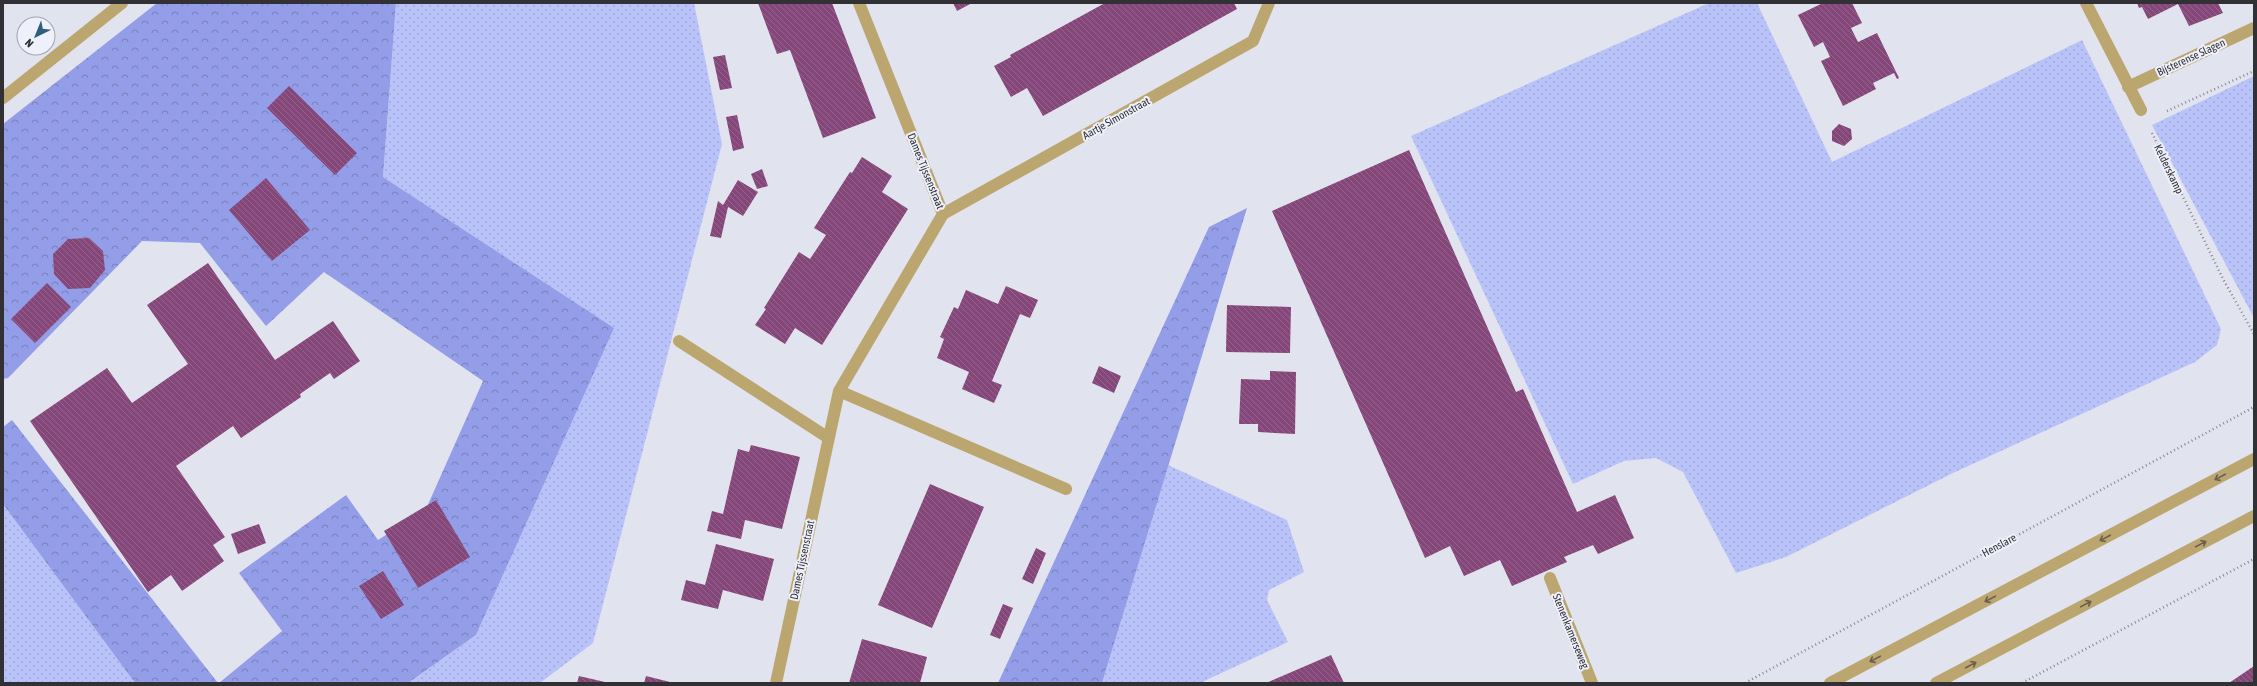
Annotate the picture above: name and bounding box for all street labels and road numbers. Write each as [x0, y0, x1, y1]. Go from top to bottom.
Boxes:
street label: Bijsterense Slagen [2155, 36, 2227, 78]
street label: Aartje Simonstraat [1080, 95, 1152, 141]
street label: Dames Tijssenstraat [905, 131, 947, 211]
street label: Kelderskamp [2152, 142, 2186, 196]
street label: Dames Tijssenstraat [788, 519, 816, 601]
street label: Henslare [1980, 531, 2018, 559]
street label: Stenenkamerseweg [1551, 592, 1592, 670]

